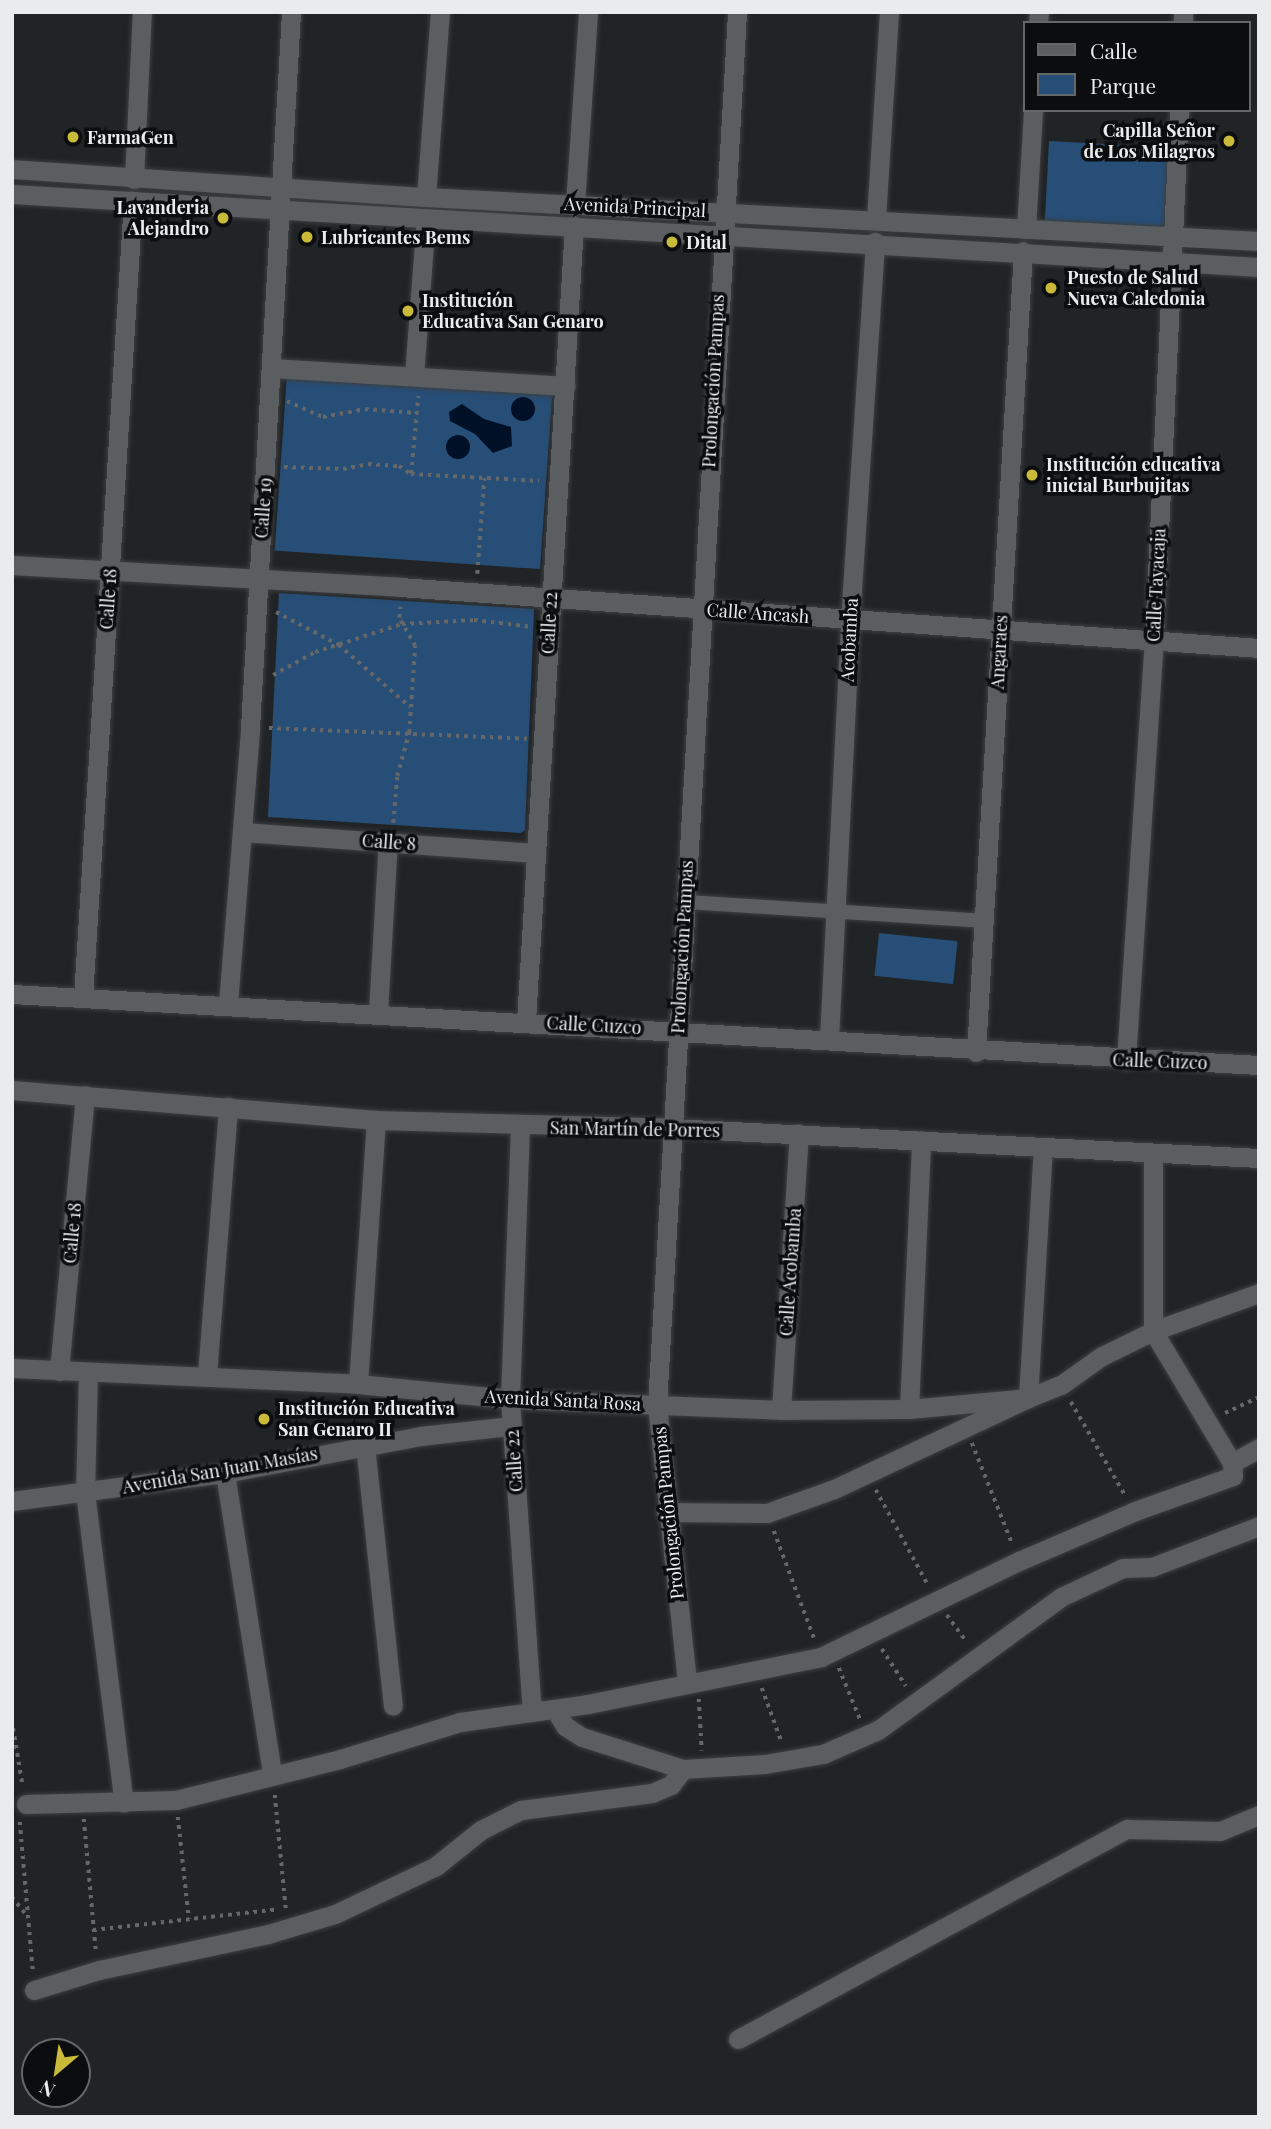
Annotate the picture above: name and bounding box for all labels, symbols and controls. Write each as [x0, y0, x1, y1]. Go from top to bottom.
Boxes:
legend [1023, 21, 1250, 112]
text: Calle [1090, 36, 1137, 64]
text: Parque [1090, 71, 1156, 99]
place label: Capilla Señor de Los Milagros [1083, 120, 1215, 162]
place label: FarmaGen [87, 126, 174, 148]
marker: FarmaGen [65, 129, 81, 145]
marker: Capilla Señor de Los Milagros [1221, 133, 1237, 149]
street label: Avenida Principal [563, 192, 707, 222]
place label: Lavanderia Alejandro [116, 197, 209, 240]
marker: Lavanderia Alejandro [215, 210, 231, 226]
place label: Lubricantes Bems [321, 226, 470, 248]
marker: Lubricantes Bems [299, 229, 315, 245]
place label: Dital [686, 231, 727, 253]
marker: Dital [664, 234, 680, 250]
place label: Puesto de Salud Nueva Caledonia [1067, 267, 1205, 310]
marker: Puesto de Salud Nueva Caledonia [1041, 278, 1061, 298]
place label: Institución Educativa San Genaro [422, 290, 604, 332]
street label: Prolongación Pampas [698, 294, 728, 468]
marker: Institución Educativa San Genaro [400, 303, 416, 319]
place label: Institución educativa inicial Burbujitas [1046, 454, 1221, 496]
marker: Institución educativa inicial Burbujitas [1024, 467, 1040, 483]
street label: Calle 19 [250, 477, 276, 539]
street label: Calle Tayacaja [1142, 527, 1170, 643]
street label: Calle 18 [95, 568, 121, 630]
street label: Calle 22 [537, 591, 561, 655]
street label: Acobamba [836, 597, 862, 683]
street label: Calle Ancash [706, 599, 810, 627]
street label: Angaraes [986, 614, 1012, 690]
street label: Calle 8 [361, 829, 417, 855]
street label: Prolongación Pampas [667, 860, 697, 1034]
street label: Calle Cuzco [546, 1012, 642, 1038]
street label: Calle Cuzco [1112, 1049, 1208, 1073]
street label: San Martín de Porres [550, 1117, 720, 1141]
street label: Calle 18 [59, 1202, 85, 1264]
street label: Calle Acobamba [775, 1207, 805, 1337]
street label: Avenida Santa Rosa [484, 1385, 642, 1415]
place label: Institución Educativa San Genaro II [278, 1398, 455, 1440]
marker: Institución Educativa San Genaro II [256, 1411, 272, 1427]
street label: Prolongación Pampas [648, 1426, 688, 1600]
street label: Calle 22 [501, 1429, 527, 1493]
street label: Avenida San Juan Masías [121, 1442, 319, 1498]
north arrow [21, 2038, 91, 2108]
text: N [34, 2075, 59, 2104]

